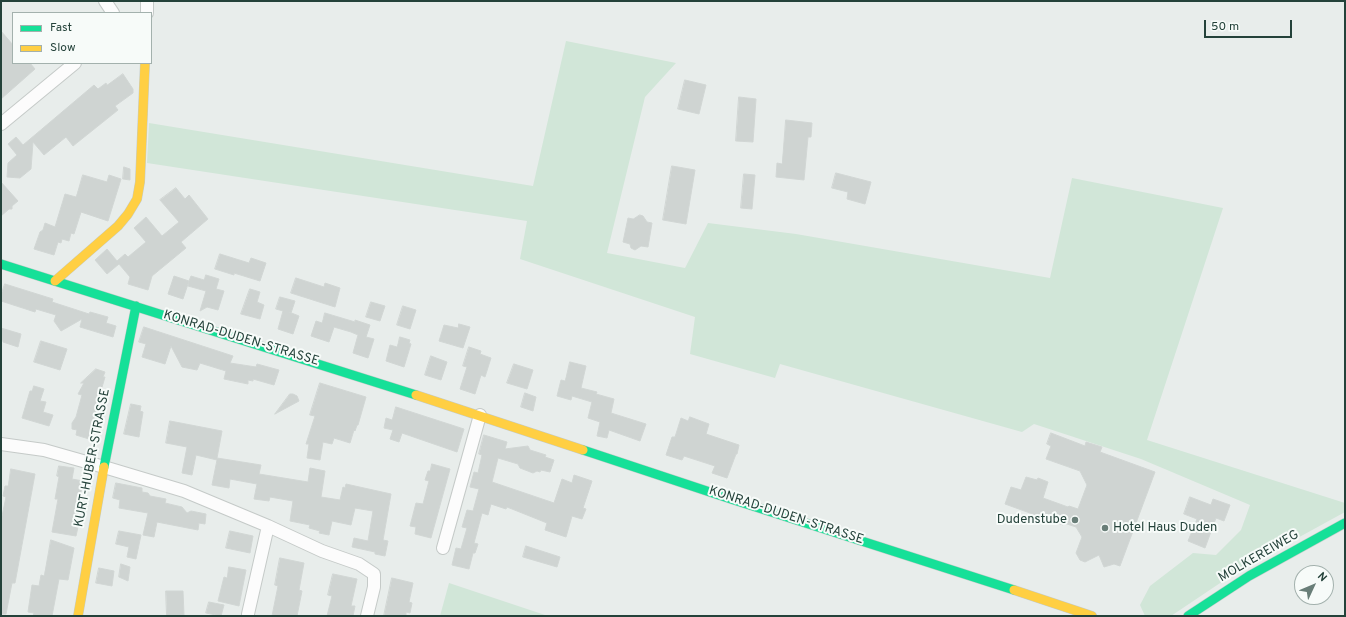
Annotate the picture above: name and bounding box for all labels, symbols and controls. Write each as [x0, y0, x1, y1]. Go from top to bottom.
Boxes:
legend [12, 12, 152, 64]
scale bar [1206, 12, 1294, 38]
text: 50 m [1211, 19, 1239, 35]
text: Fast [50, 20, 72, 36]
text: Slow [50, 40, 76, 56]
street label: KONRAD-DUDEN-STRASSE [161, 308, 321, 370]
street label: KURT-HUBER-STRASSE [72, 387, 114, 529]
street label: KONRAD-DUDEN-STRASSE [707, 484, 865, 548]
place label: Dudenstube [997, 512, 1067, 528]
marker: Dudenstube [1070, 515, 1080, 525]
place label: Hotel Haus Duden [1113, 520, 1217, 536]
marker: Hotel Haus Duden [1100, 523, 1110, 533]
street label: MOLKEREIWEG [1216, 528, 1302, 586]
north arrow [1294, 565, 1334, 605]
text: N [1314, 570, 1330, 585]

